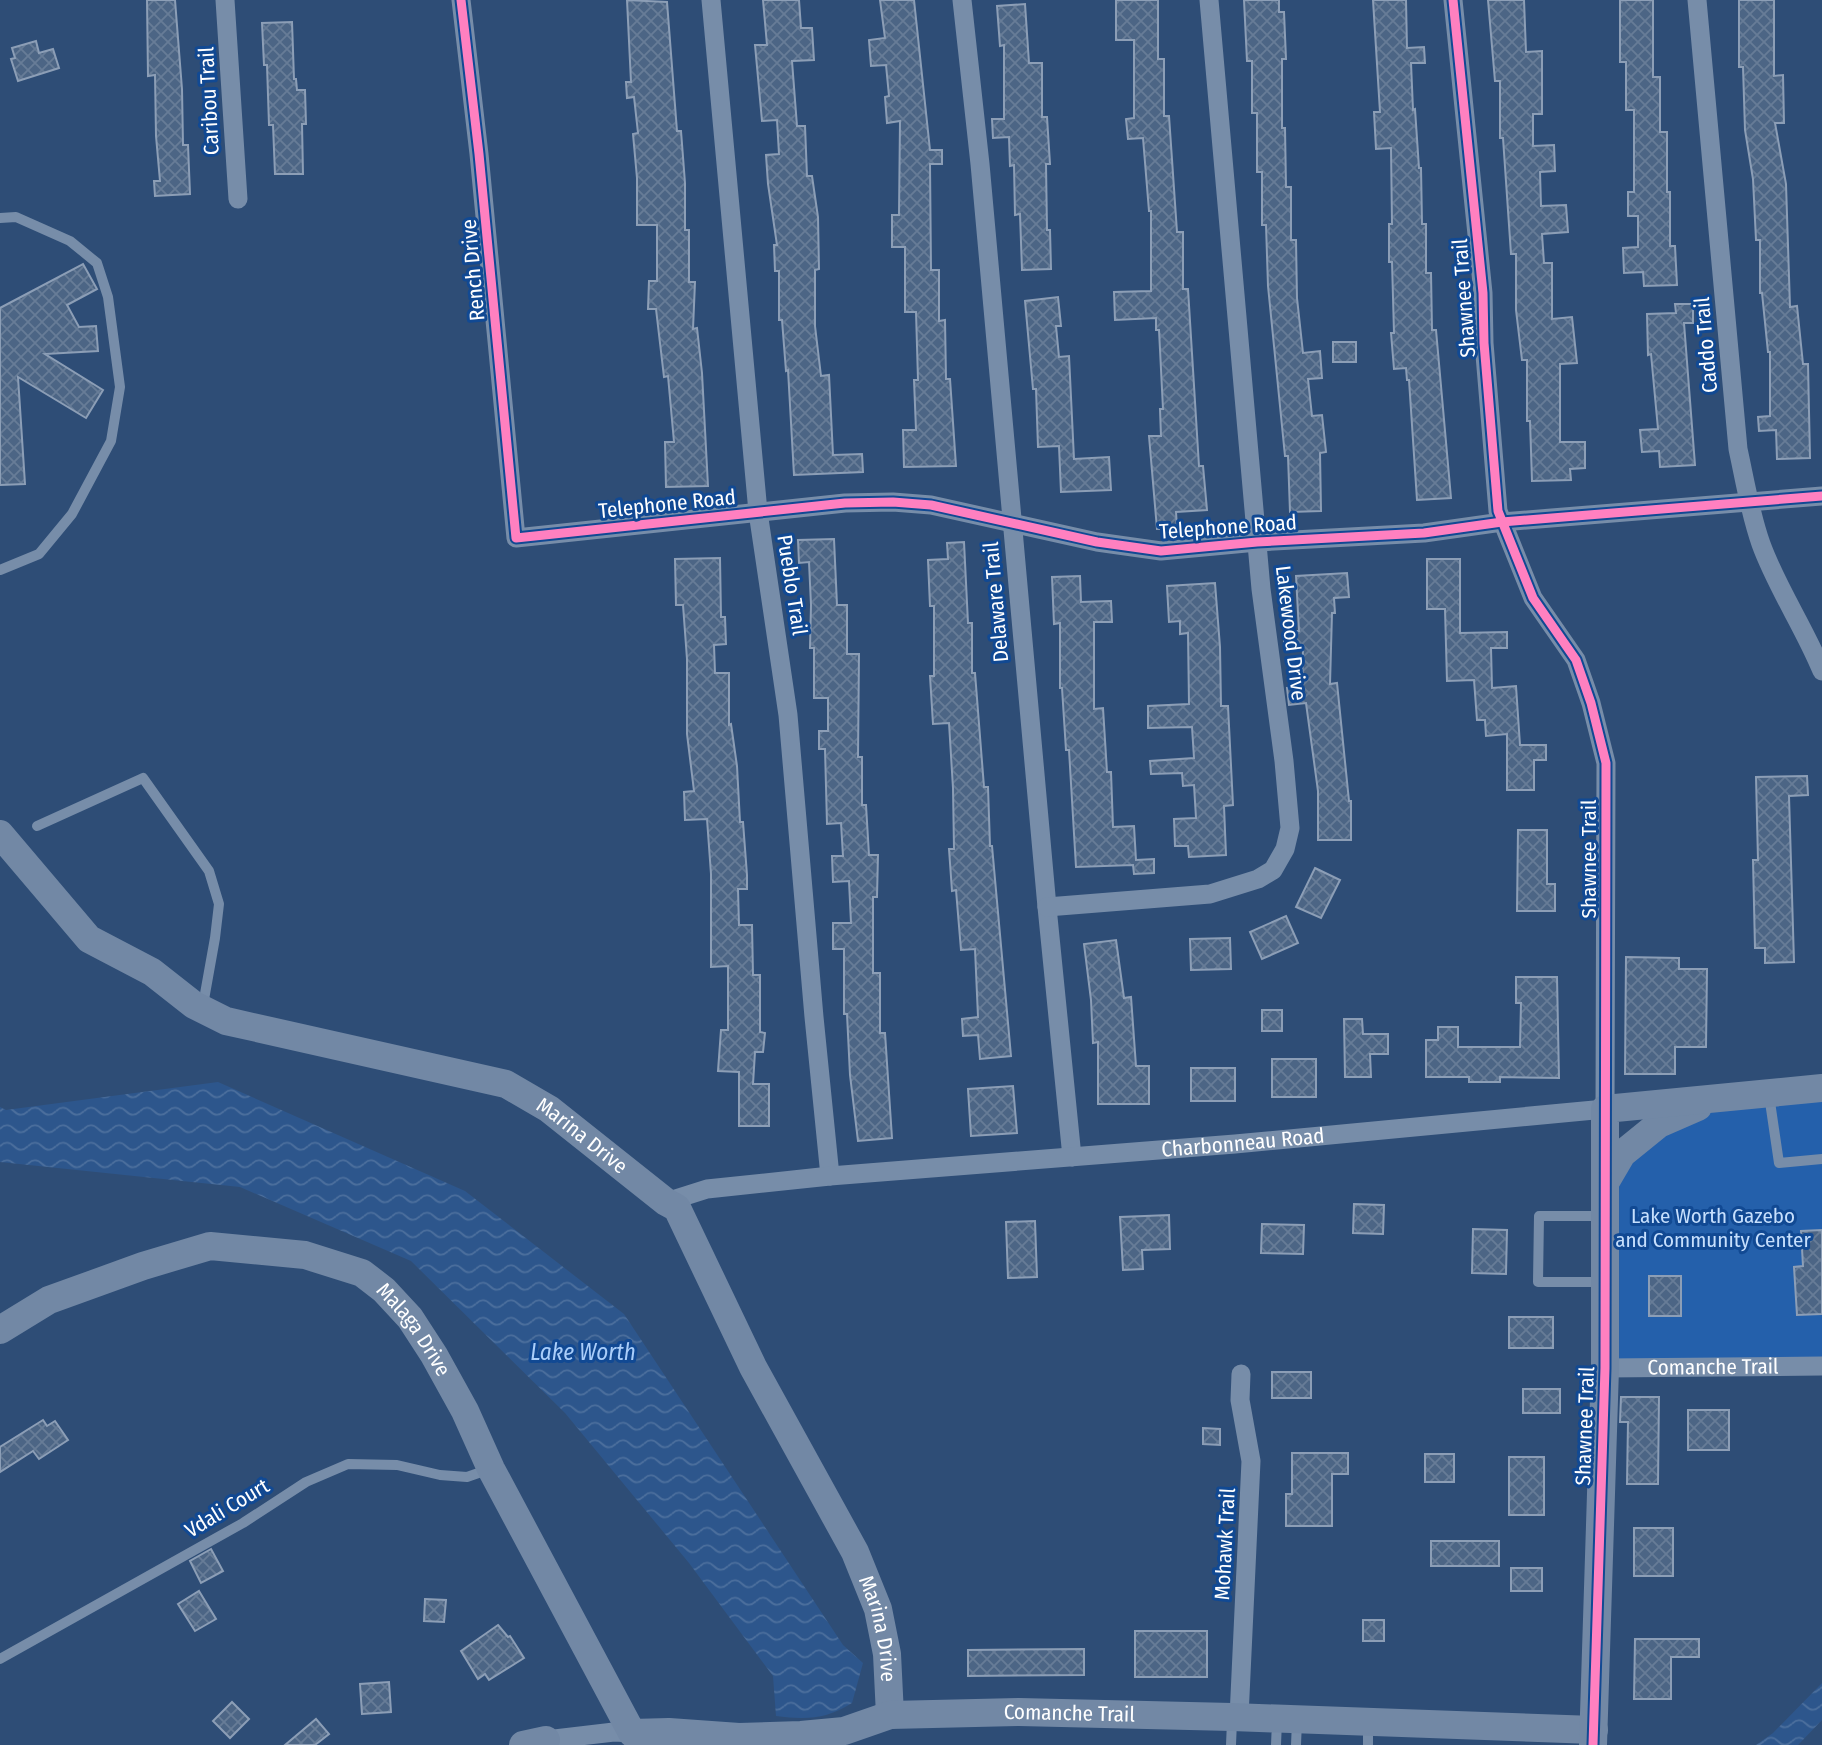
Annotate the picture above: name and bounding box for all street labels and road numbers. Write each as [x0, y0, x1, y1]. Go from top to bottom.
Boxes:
street label: Caribou Trail [193, 46, 225, 156]
street label: Rench Drive [456, 218, 490, 322]
street label: Shawnee Trail [1447, 237, 1481, 358]
street label: Caddo Trail [1689, 296, 1723, 394]
street label: Telephone Road [597, 484, 737, 524]
street label: Telephone Road [1158, 509, 1298, 545]
street label: Pueblo Trail [771, 533, 813, 638]
street label: Delaware Trail [978, 540, 1014, 663]
street label: Lakewood Drive [1270, 564, 1312, 702]
street label: Shawnee Trail [1576, 799, 1602, 919]
street label: Marina Drive [532, 1092, 633, 1179]
street label: Charbonneau Road [1160, 1123, 1326, 1163]
street label: Malaga Drive [371, 1277, 456, 1381]
street label: Comanche Trail [1647, 1353, 1779, 1381]
street label: Shawnee Trail [1570, 1366, 1600, 1486]
street label: Vdali Court [180, 1473, 274, 1543]
street label: Mohawk Trail [1209, 1487, 1241, 1601]
street label: Marina Drive [853, 1572, 901, 1682]
street label: Comanche Trail [1003, 1699, 1136, 1728]

